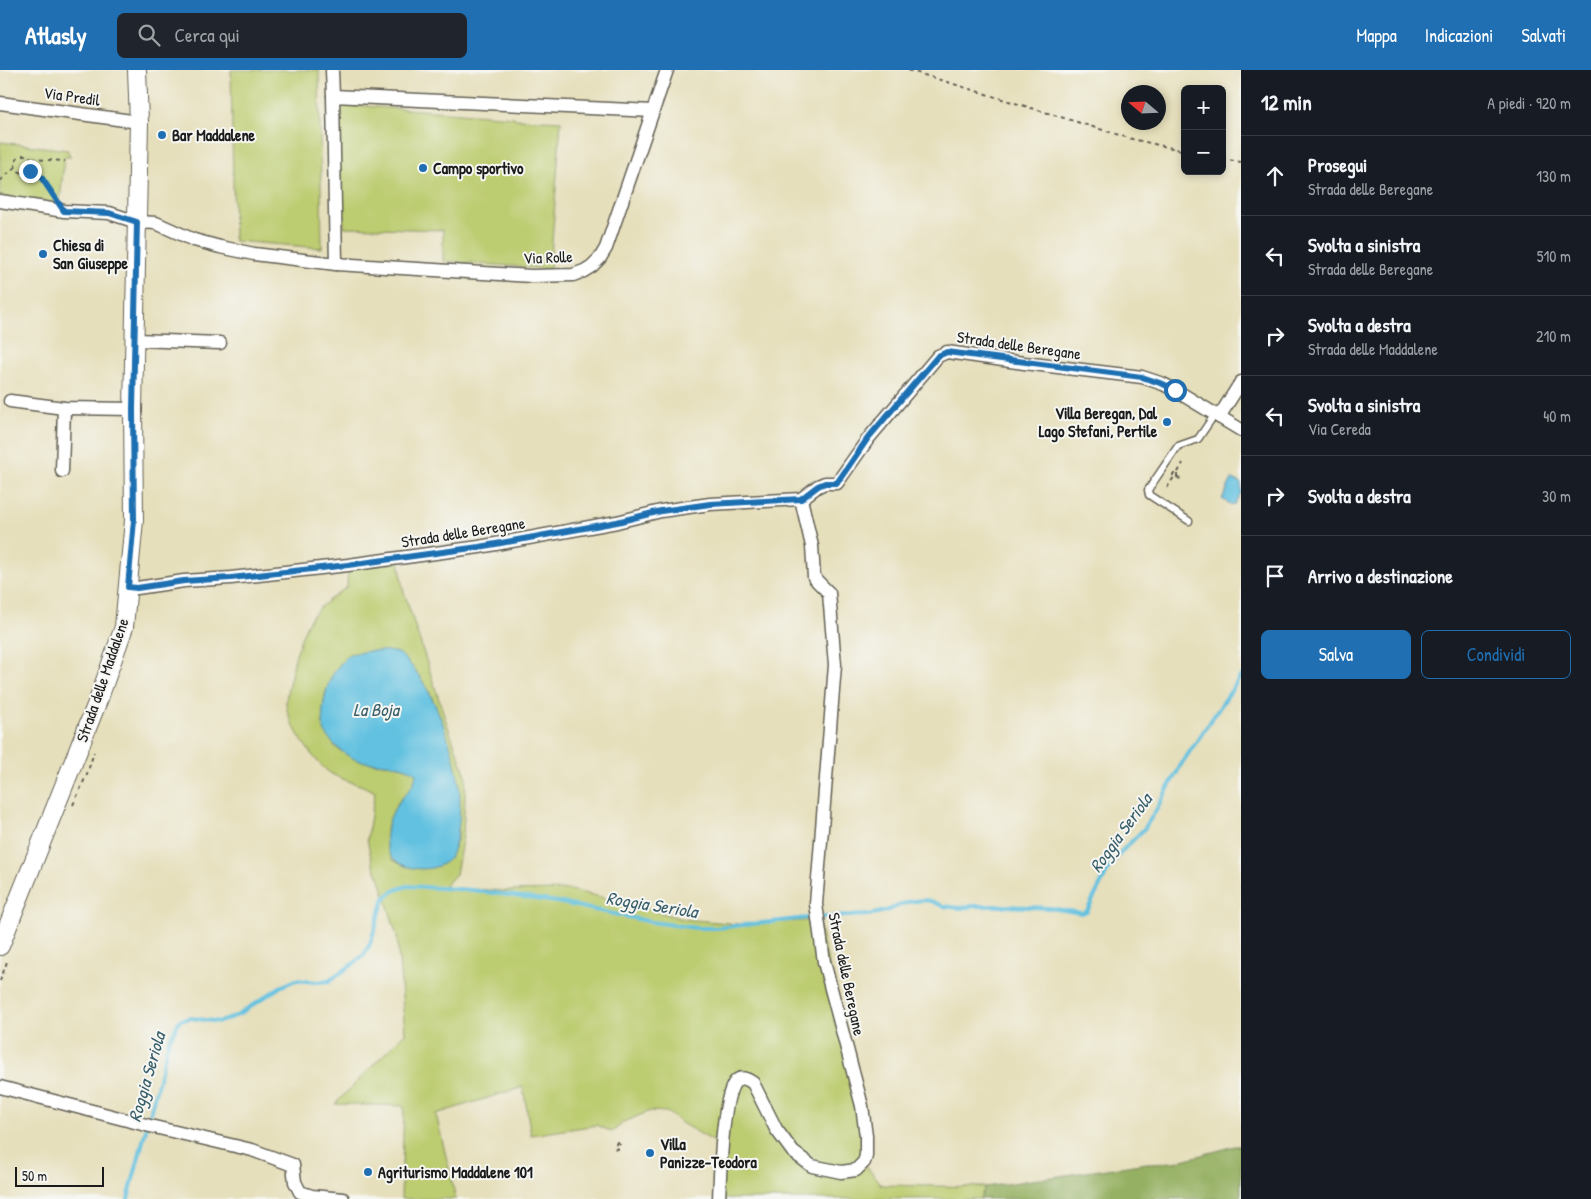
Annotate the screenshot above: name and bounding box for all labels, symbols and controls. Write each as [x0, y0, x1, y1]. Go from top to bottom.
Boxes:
search box [117, 13, 467, 58]
text: Atlasly [25, 19, 87, 51]
icon: search [135, 21, 163, 49]
text: Cerca qui [175, 22, 240, 48]
text: Mappa [1357, 23, 1397, 48]
text: Indicazioni [1425, 23, 1493, 48]
text: Salvati [1521, 23, 1566, 48]
street label: Via Predil [42, 81, 102, 111]
north arrow [1121, 85, 1166, 130]
map controls [1181, 85, 1226, 175]
button: + [1181, 85, 1226, 130]
text: 12 min [1261, 88, 1312, 117]
text: A piedi · 920 m [1487, 92, 1571, 114]
place label: Bar Maddalene [172, 124, 256, 146]
marker: Bar Maddalene [156, 129, 168, 141]
button: − [1181, 130, 1226, 175]
text: Prosegui [1308, 152, 1367, 178]
place label: Campo sportivo [433, 157, 524, 180]
route end [19, 160, 42, 183]
marker: Campo sportivo [417, 162, 429, 174]
icon: ahead [1261, 162, 1289, 190]
text: 130 m [1536, 165, 1571, 187]
text: Strada delle Beregane [1308, 178, 1433, 200]
text: Svolta a sinistra [1308, 232, 1420, 258]
place label: Chiesa di San Giuseppe [53, 234, 128, 275]
icon: left [1261, 242, 1289, 270]
street label: Via Rolle [523, 245, 574, 269]
text: 510 m [1537, 245, 1571, 267]
marker: Chiesa di San Giuseppe [37, 248, 49, 260]
text: Strada delle Beregane [1308, 258, 1433, 280]
text: Svolta a destra [1308, 312, 1411, 338]
icon: right [1261, 322, 1289, 350]
street label: Strada delle Beregane [956, 325, 1083, 365]
text: 210 m [1536, 325, 1571, 347]
text: Strada delle Maddalene [1308, 338, 1438, 360]
route start [1164, 379, 1187, 402]
text: Svolta a sinistra [1308, 392, 1420, 418]
place label: Villa Beregan, Dal Lago Stefani, Pertile [1039, 402, 1158, 443]
icon: left [1261, 402, 1289, 430]
text: 40 m [1543, 405, 1571, 427]
marker: Villa Beregan, Dal Lago Stefani, Pertile [1161, 416, 1173, 428]
text: Via Cereda [1308, 418, 1371, 440]
icon: right [1261, 482, 1289, 510]
text: Svolta a destra [1308, 483, 1411, 509]
text: 30 m [1542, 485, 1571, 507]
street label: Strada delle Beregane [400, 511, 527, 553]
icon: arrive [1261, 562, 1289, 590]
text: Arrivo a destinazione [1308, 563, 1453, 589]
street label: Strada delle Maddalene [70, 614, 134, 745]
button: Salva [1261, 630, 1411, 679]
button: Condividi [1421, 630, 1571, 679]
water label: La Boja [353, 697, 401, 722]
water label: Roggia Seriola [1083, 787, 1159, 877]
water label: Roggia Seriola [605, 885, 701, 924]
street label: Strada delle Beregane [823, 911, 871, 1038]
water label: Roggia Seriola [122, 1027, 172, 1125]
place label: Villa Panizze-Teodora [660, 1133, 757, 1173]
marker: Villa Panizze-Teodora [644, 1147, 656, 1159]
place label: Agriturismo Maddalene 101 [378, 1161, 533, 1184]
scale bar [15, 1164, 104, 1187]
text: 50 m [22, 1166, 47, 1185]
marker: Agriturismo Maddalene 101 [362, 1166, 374, 1178]

